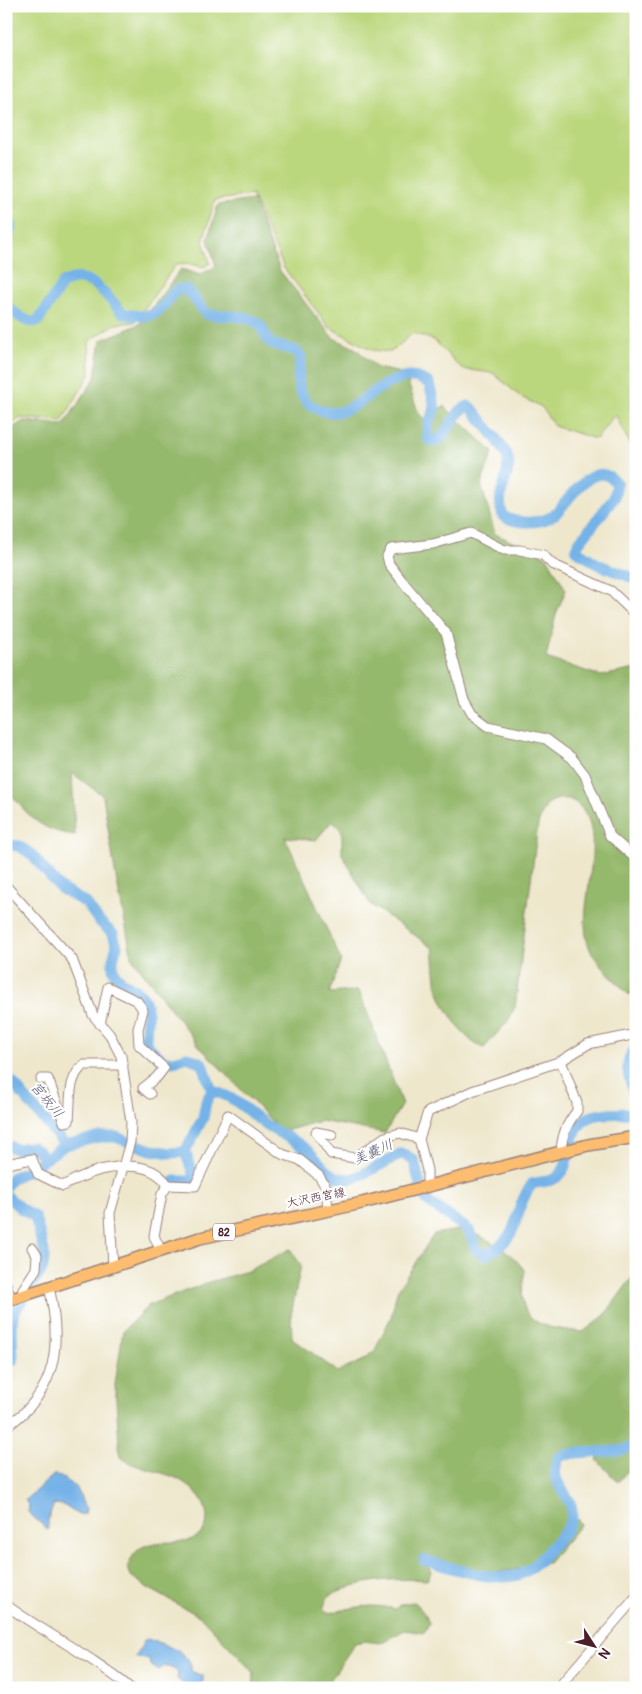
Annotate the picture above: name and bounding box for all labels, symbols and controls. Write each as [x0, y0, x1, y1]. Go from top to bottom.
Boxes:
water label: 宮坂川 [27, 1078, 67, 1122]
water label: 美嚢川 [350, 1136, 396, 1168]
street label: 大沢西宮線 [285, 1185, 347, 1211]
road number: 82 [213, 1224, 235, 1240]
north arrow [570, 1622, 620, 1672]
text: N [594, 1645, 614, 1662]

